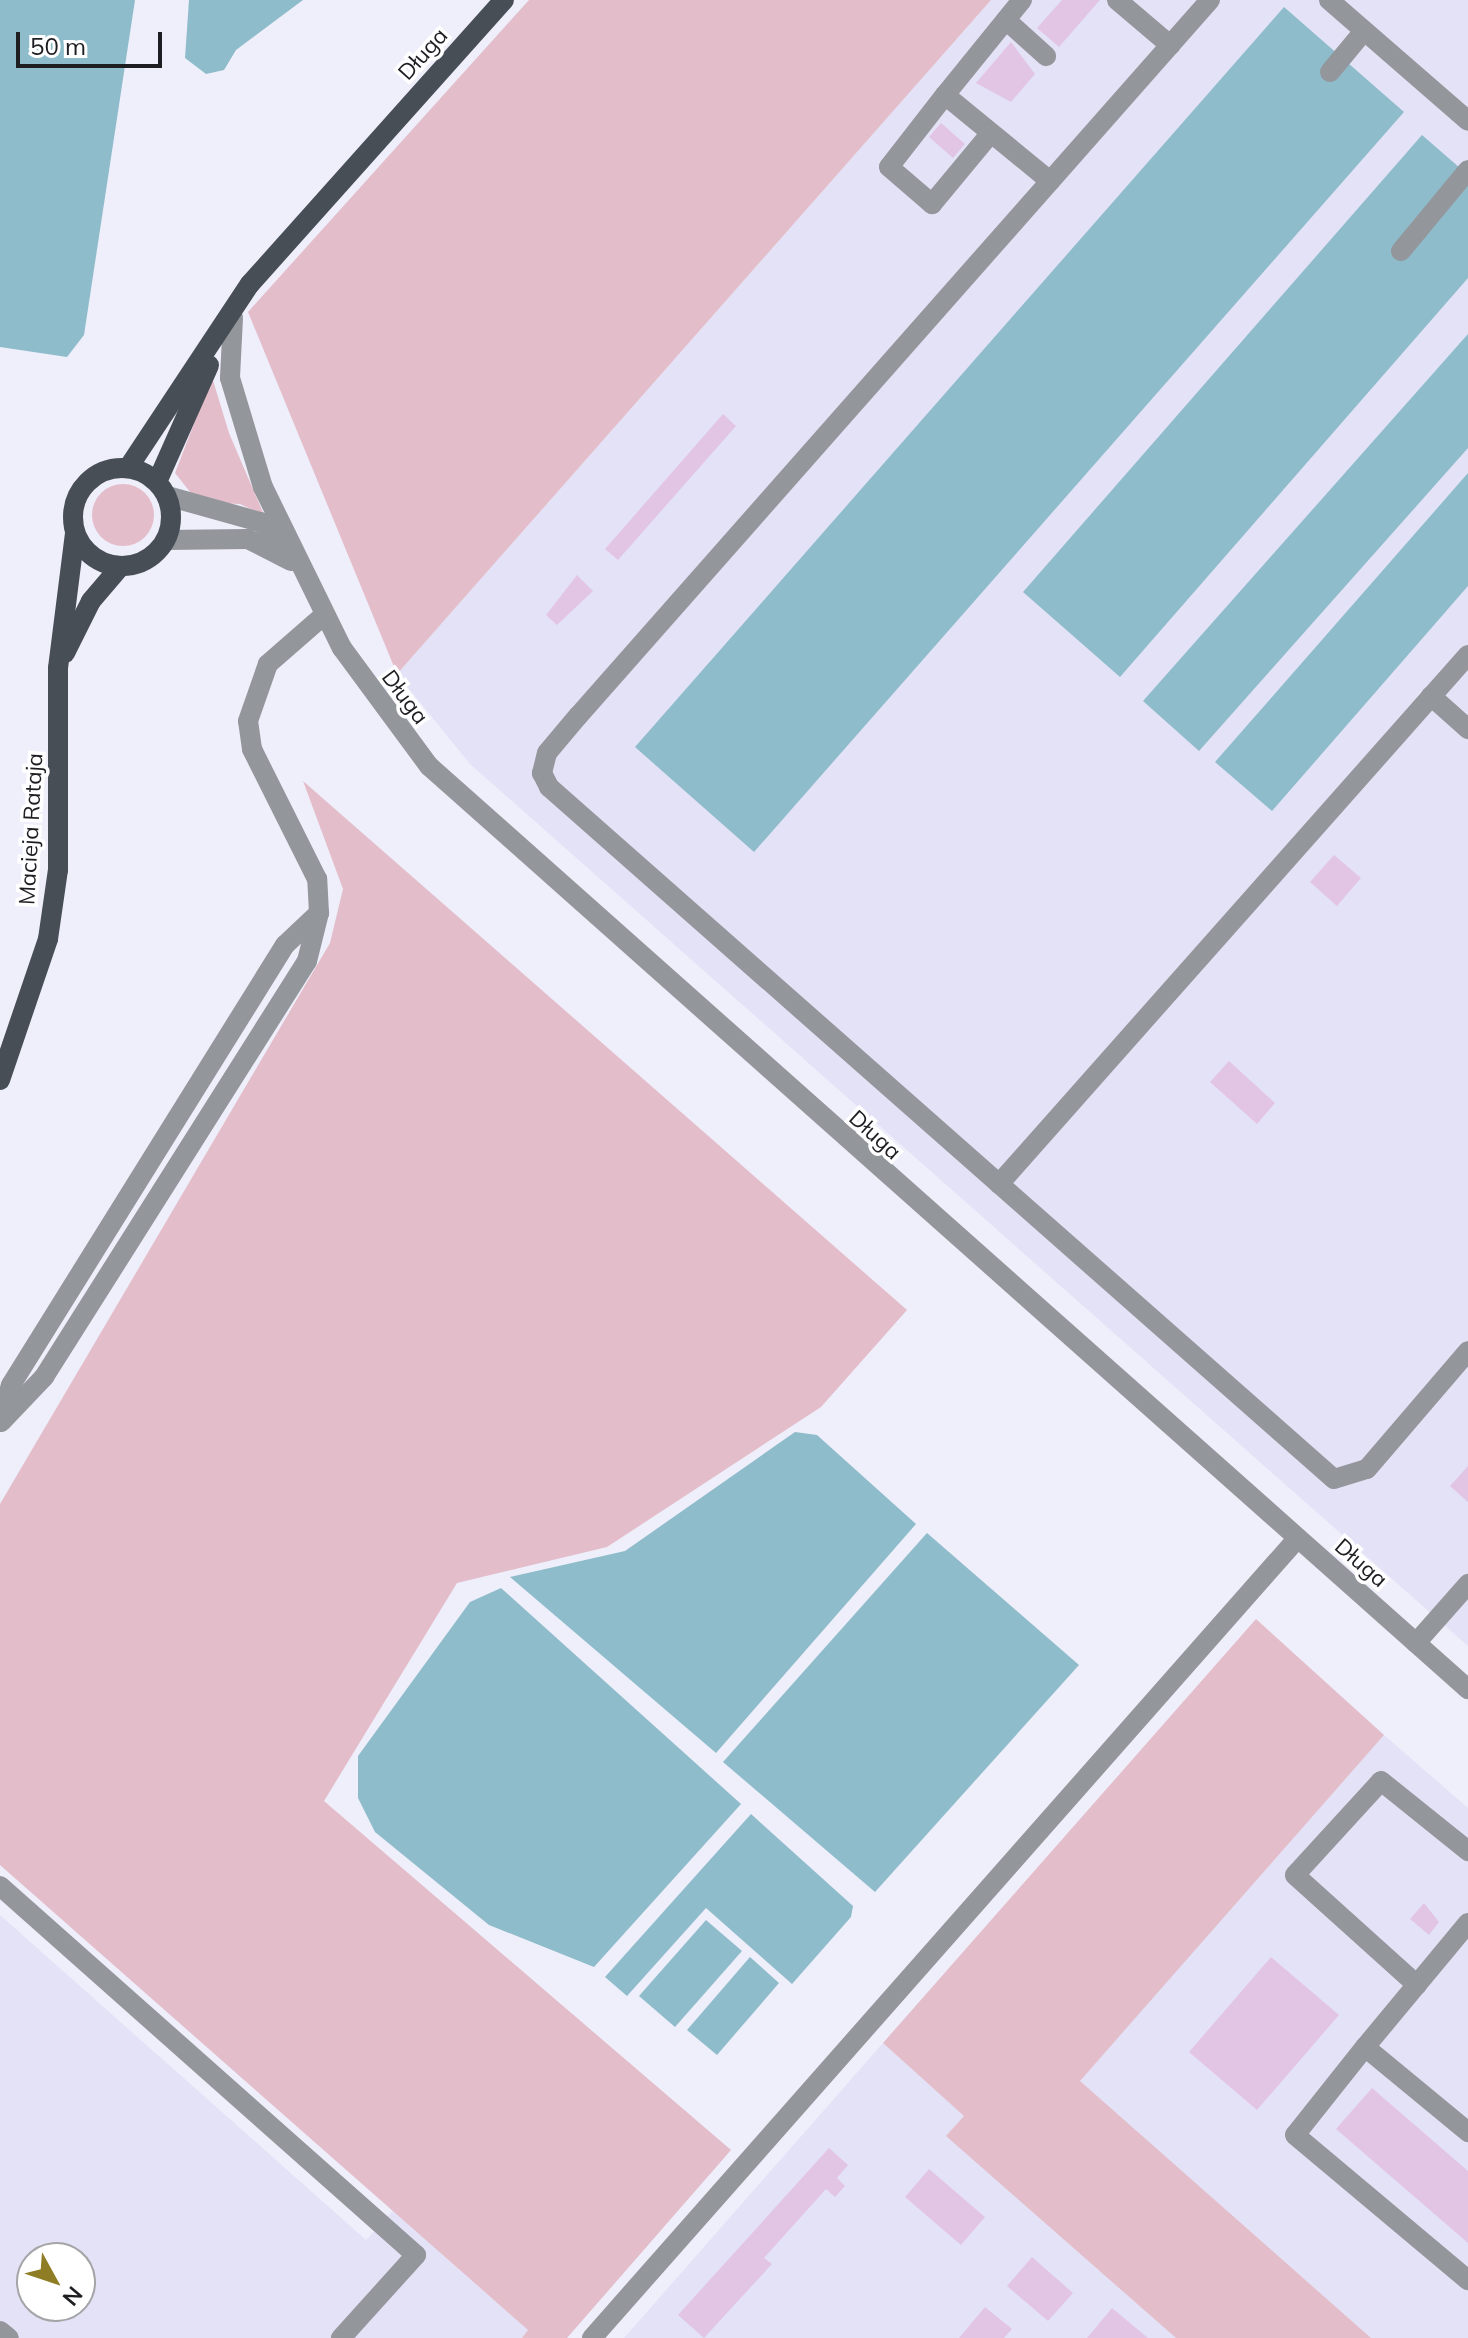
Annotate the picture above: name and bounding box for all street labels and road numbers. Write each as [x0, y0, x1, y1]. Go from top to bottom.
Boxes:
street label: Długa [393, 23, 453, 85]
street label: Długa [376, 665, 434, 729]
street label: Macieja Rataja [14, 752, 48, 906]
street label: Długa [844, 1105, 906, 1165]
street label: Długa [1329, 1533, 1393, 1593]

